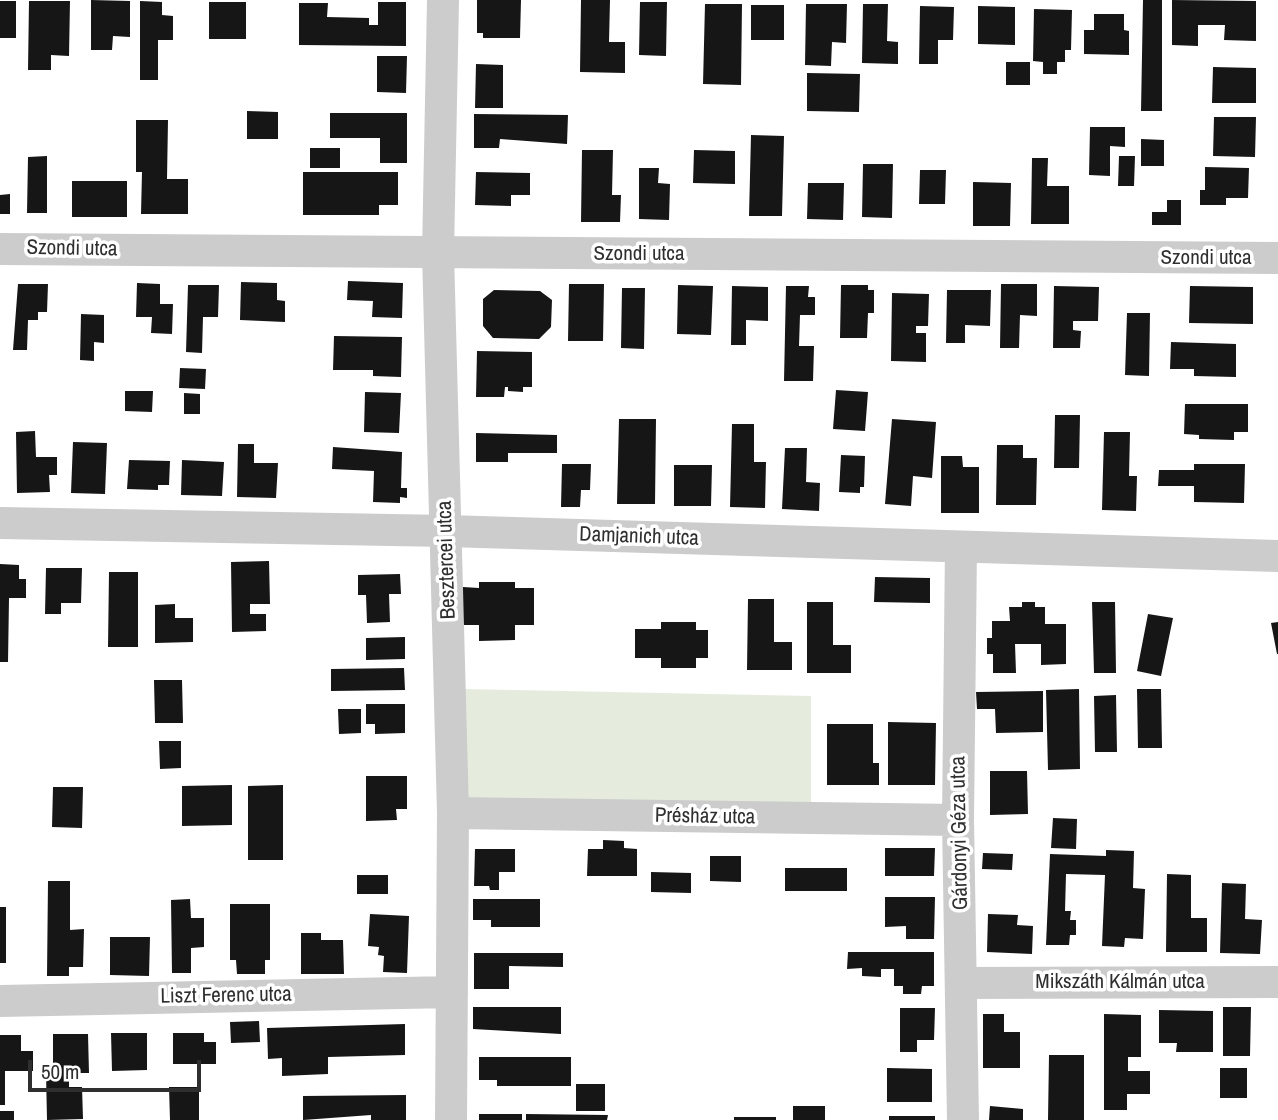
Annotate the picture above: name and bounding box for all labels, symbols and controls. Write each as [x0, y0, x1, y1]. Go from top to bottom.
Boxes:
street label: Szondi utca [26, 236, 118, 262]
street label: Szondi utca [594, 241, 684, 267]
street label: Szondi utca [1161, 245, 1251, 271]
street label: Besztercei utca [432, 500, 462, 620]
street label: Damjanich utca [579, 522, 699, 552]
street label: Gárdonyi Géza utca [946, 756, 974, 910]
street label: Présház utca [655, 804, 755, 830]
street label: Mikszáth Kálmán utca [1035, 969, 1205, 995]
street label: Liszt Ferenc utca [160, 982, 292, 1010]
scale bar [32, 1046, 205, 1090]
text: 50 m [41, 1057, 79, 1086]

